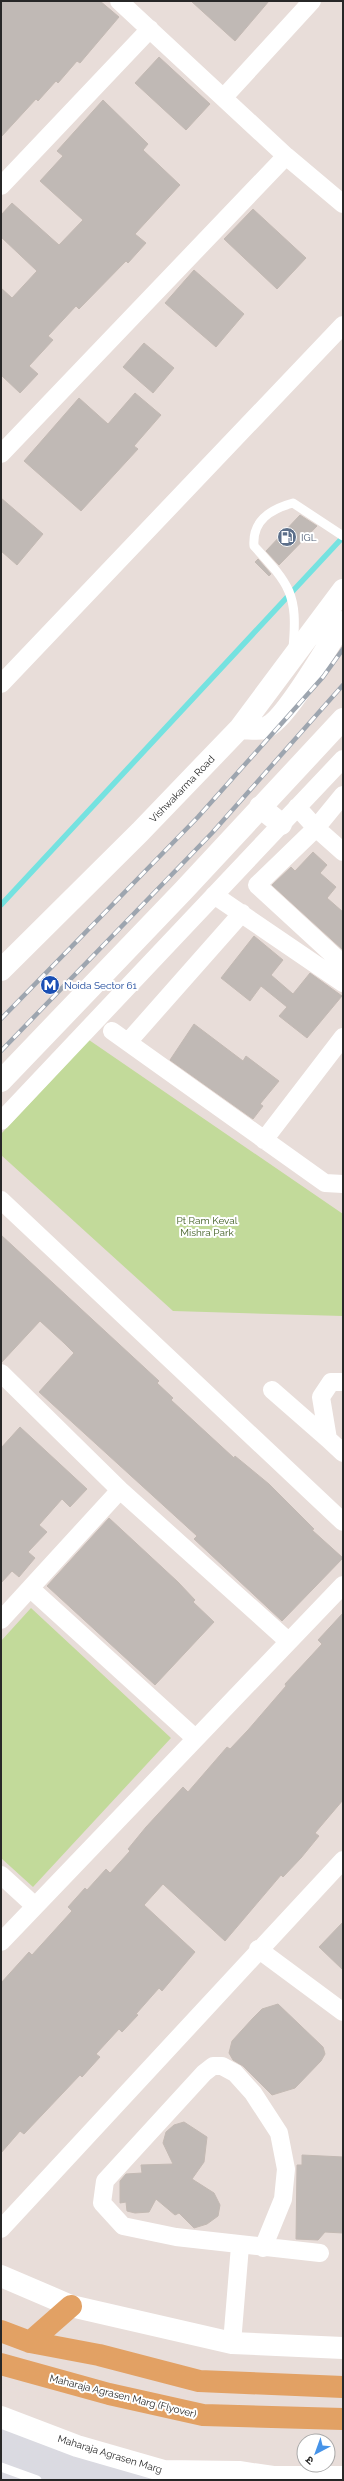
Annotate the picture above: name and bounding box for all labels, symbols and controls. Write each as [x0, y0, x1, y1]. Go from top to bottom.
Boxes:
fuel station icon: IGL [276, 526, 298, 548]
place label: IGL [301, 532, 317, 543]
street label: Vishwakarma Road [147, 753, 217, 825]
metro station icon: Noida Sector 61 [39, 974, 61, 996]
place label: Noida Sector 61 [64, 980, 137, 991]
park label: Pt Ram Keval Mishra Park [177, 1215, 238, 1238]
street label: Maharaja Agrasen Marg (Flyover) [49, 2372, 198, 2420]
street label: Maharaja Agrasen Marg [56, 2433, 164, 2475]
north arrow [296, 2433, 336, 2473]
text: उ [303, 2453, 316, 2467]

